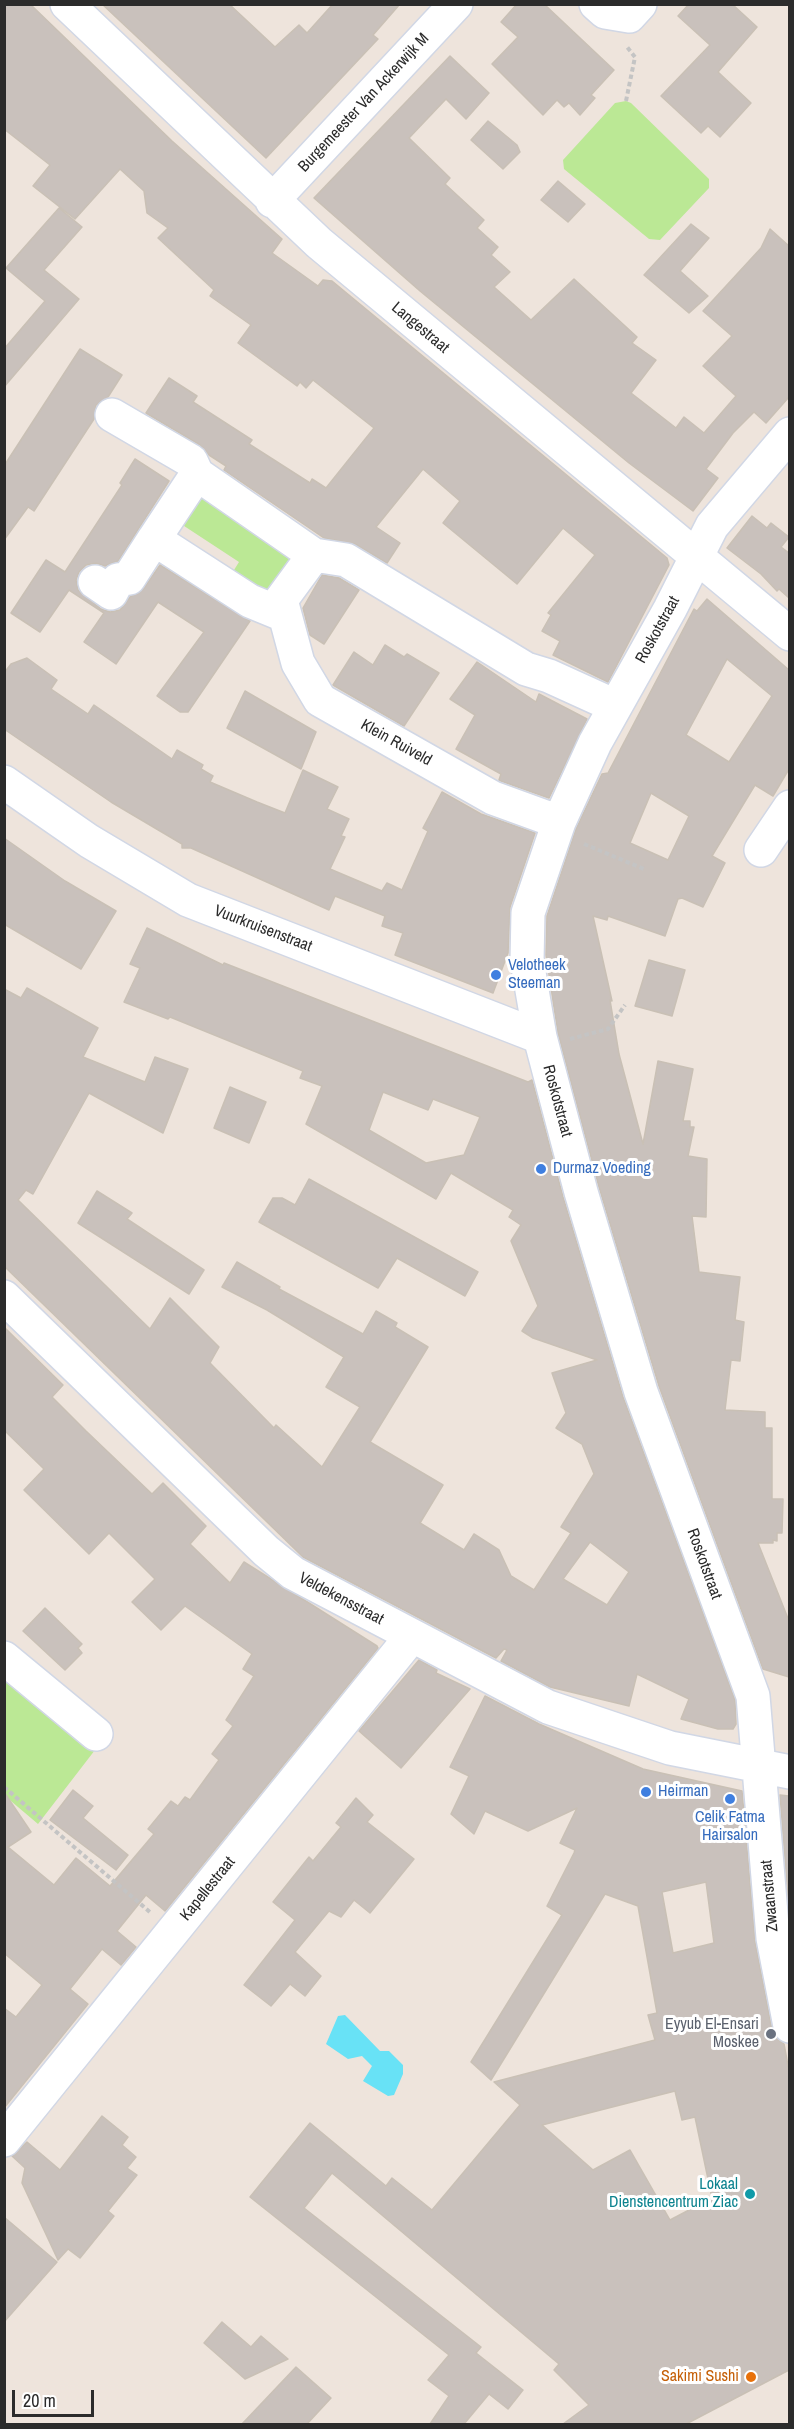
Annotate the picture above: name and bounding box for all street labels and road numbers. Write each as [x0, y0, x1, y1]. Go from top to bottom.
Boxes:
street label: Burgemeester Van Ackerwijk M [295, 30, 433, 176]
street label: Langestraat [387, 298, 453, 358]
street label: Roskotstraat [632, 593, 684, 667]
street label: Klein Ruiveld [357, 716, 435, 770]
street label: Vuurkruisenstraat [211, 902, 315, 956]
street label: Roskotstraat [538, 1063, 576, 1139]
street label: Roskotstraat [682, 1526, 726, 1602]
street label: Veldekensstraat [295, 1569, 387, 1629]
street label: Kapellestraat [176, 1853, 240, 1925]
street label: Zwaanstraat [757, 1859, 783, 1933]

